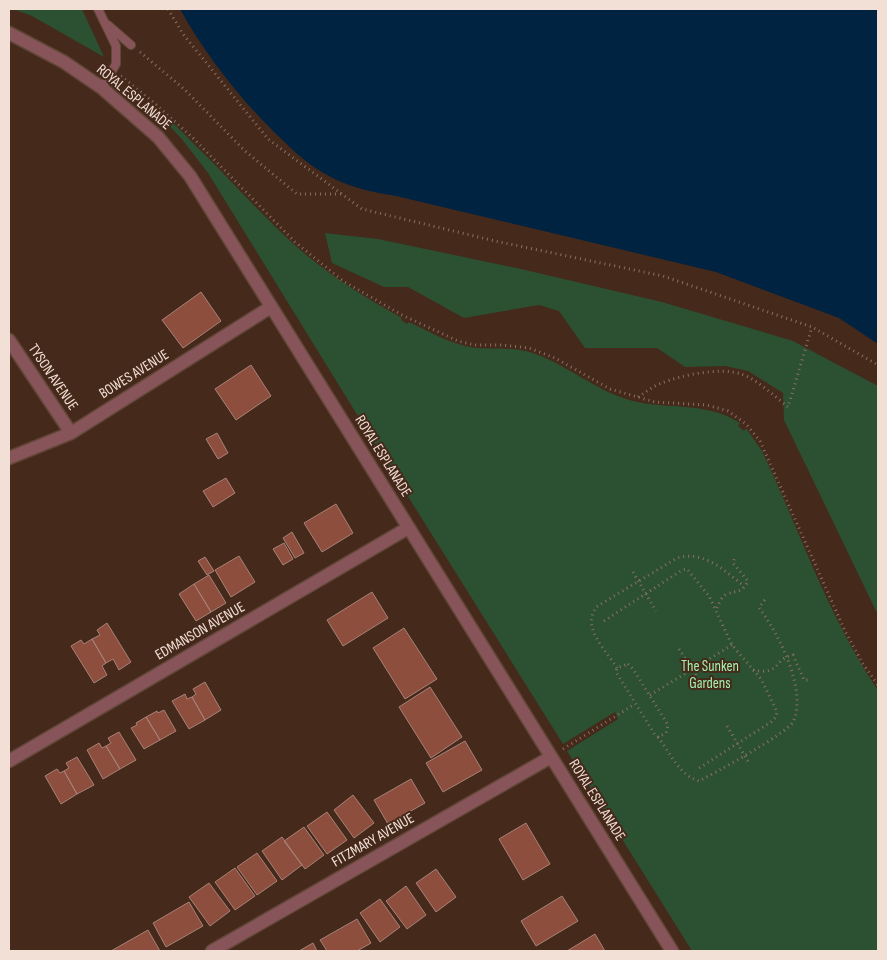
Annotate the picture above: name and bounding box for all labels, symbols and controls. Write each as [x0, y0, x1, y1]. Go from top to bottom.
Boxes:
street label: ROYAL ESPLANADE [92, 60, 176, 134]
street label: TYSON AVENUE [24, 340, 82, 414]
street label: BOWES AVENUE [96, 345, 172, 403]
street label: ROYAL ESPLANADE [350, 412, 416, 500]
street label: EDMANSON AVENUE [152, 598, 248, 664]
park label: The Sunken Gardens [681, 657, 739, 693]
street label: ROYAL ESPLANADE [564, 756, 630, 844]
street label: FITZMARY AVENUE [328, 809, 418, 871]

